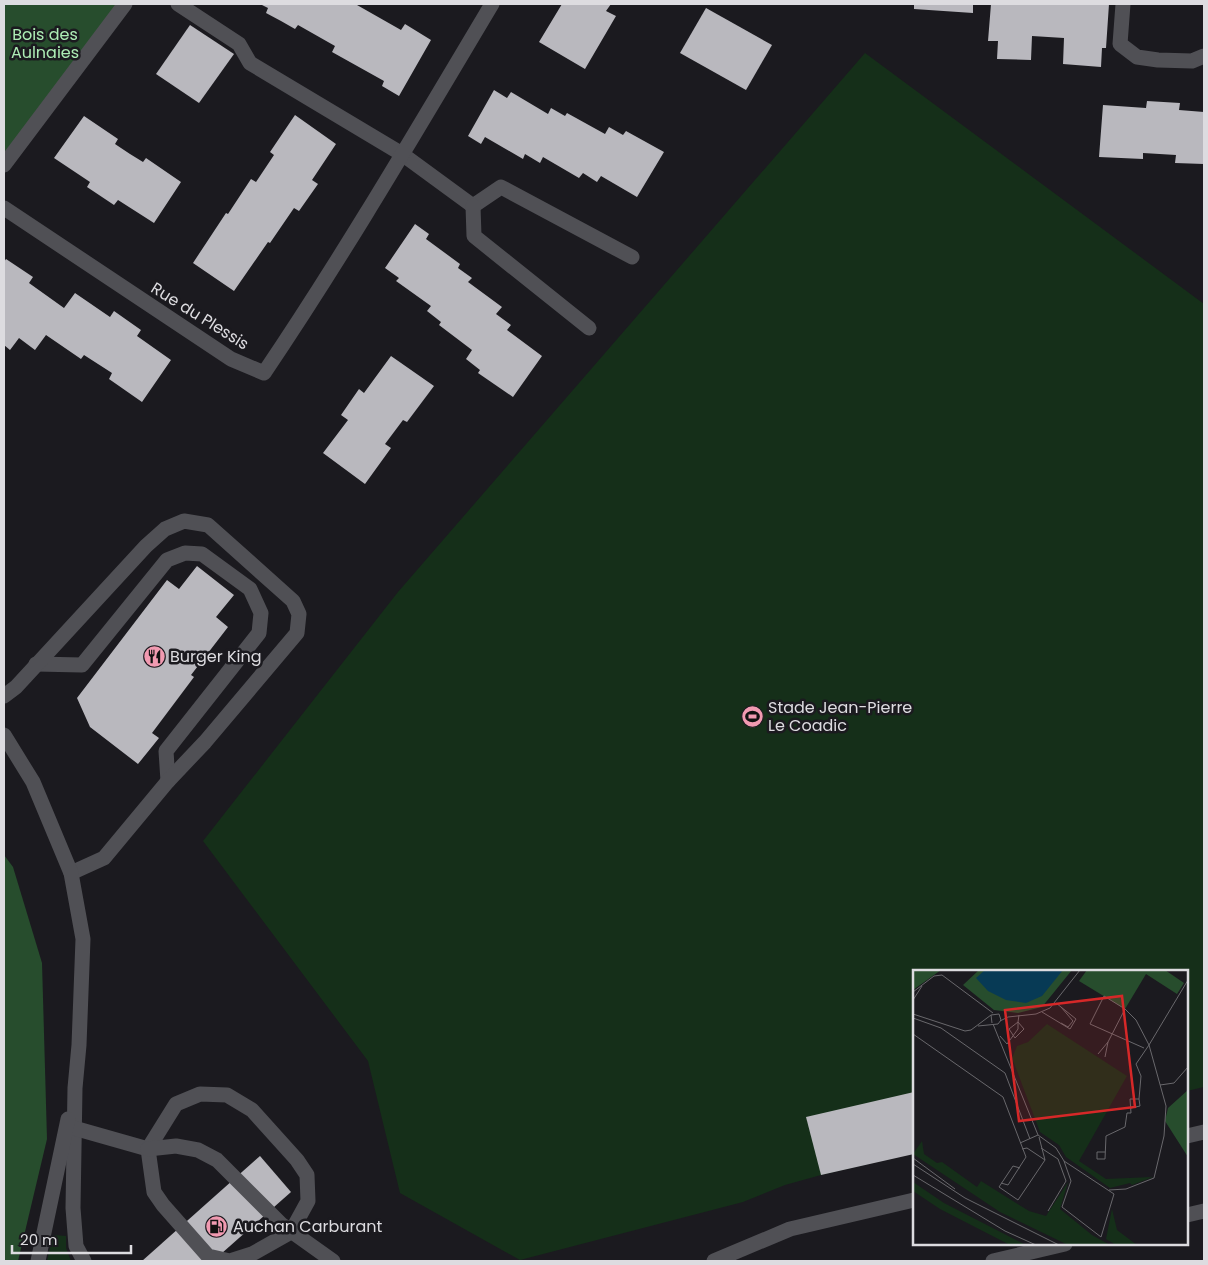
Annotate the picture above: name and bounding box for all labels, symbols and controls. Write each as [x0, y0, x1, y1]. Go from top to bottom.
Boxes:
park label: Bois des Aulnaies [11, 23, 79, 64]
street label: Rue du Plessis [147, 277, 253, 355]
restaurant icon: Burger King [142, 644, 166, 668]
place label: Burger King [170, 645, 262, 668]
place label: Stade Jean-Pierre Le Coadic [768, 696, 912, 737]
sports icon: Stade Jean-Pierre Le Coadic [740, 704, 764, 728]
inset map [913, 970, 1188, 1245]
fuel station icon: Auchan Carburant [205, 1214, 229, 1238]
place label: Auchan Carburant [233, 1215, 383, 1238]
scale bar [12, 1222, 131, 1254]
text: 20 m [20, 1229, 58, 1250]

